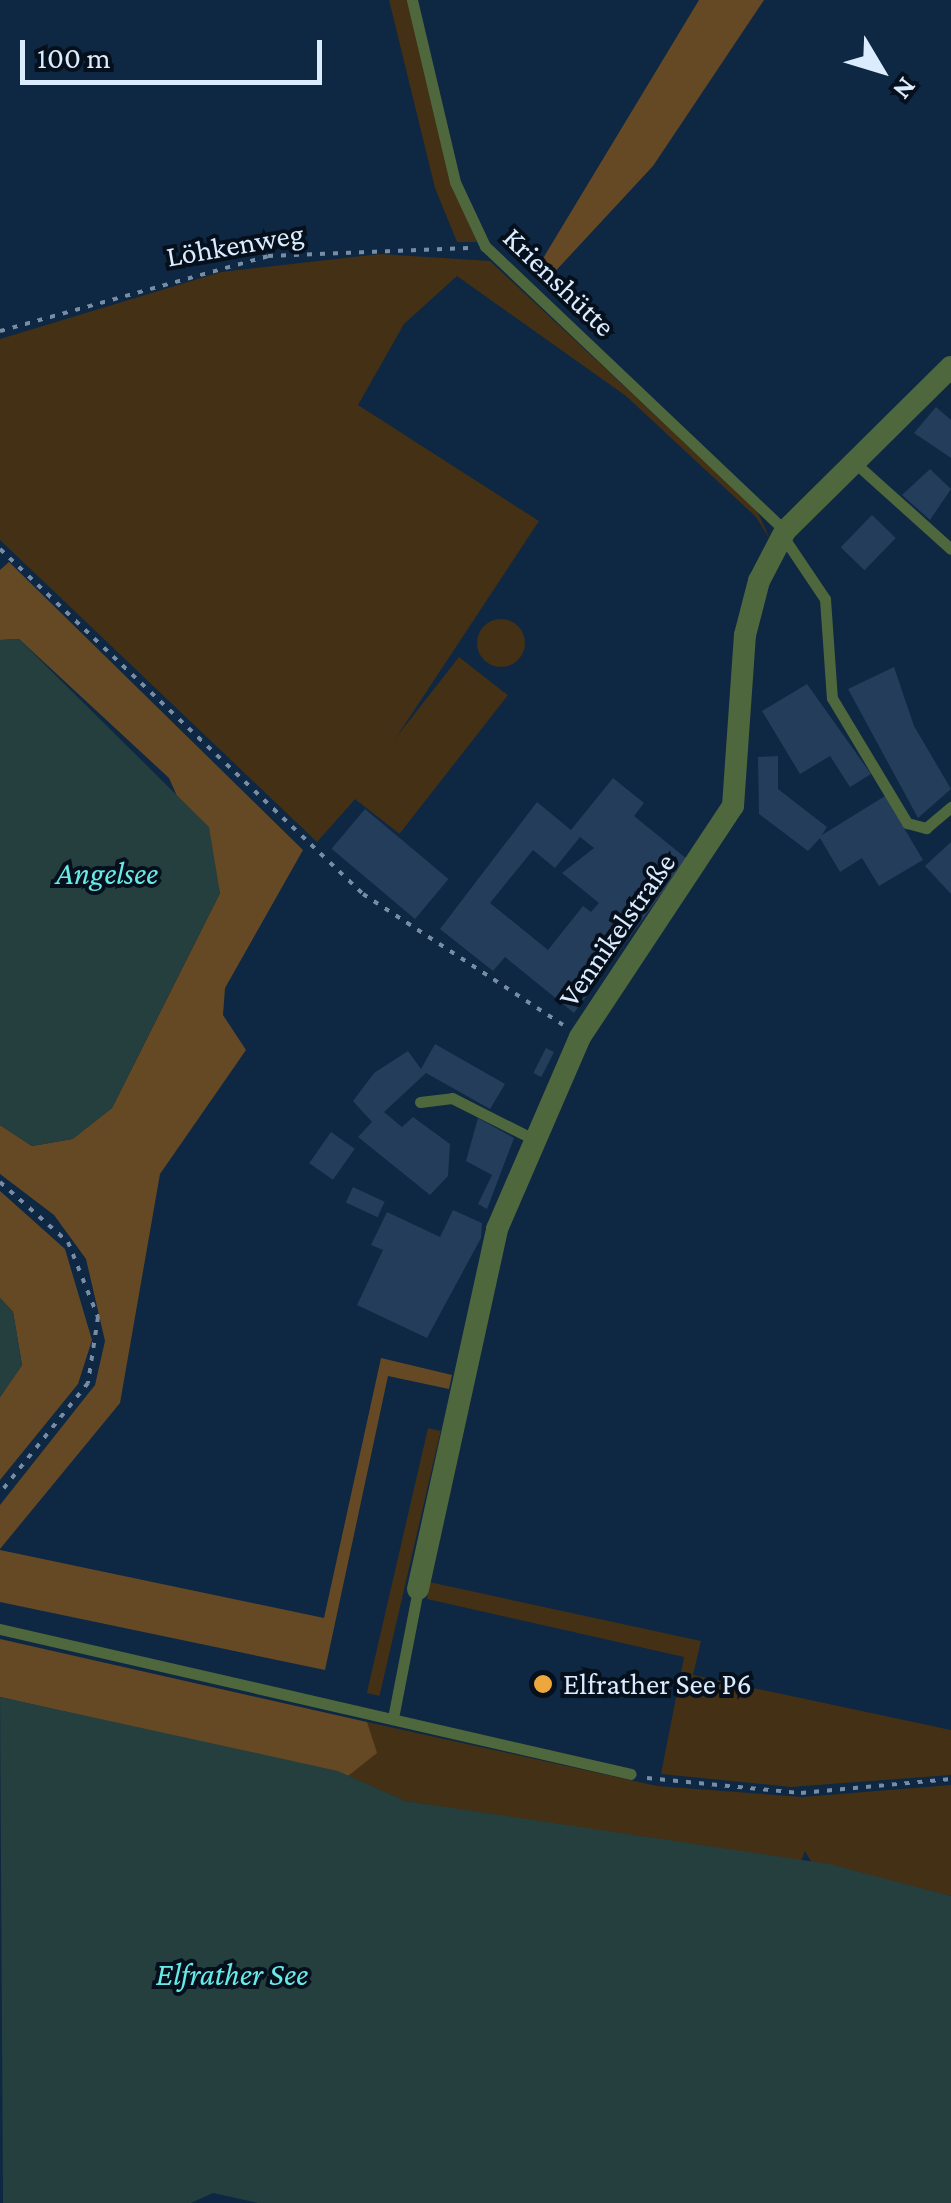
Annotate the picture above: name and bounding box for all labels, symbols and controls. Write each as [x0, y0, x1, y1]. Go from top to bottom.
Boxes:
scale bar [25, 20, 328, 82]
north arrow [831, 20, 931, 120]
text: 100 m [37, 41, 111, 74]
text: N [887, 72, 923, 106]
street label: Löhkenweg [164, 215, 306, 275]
street label: Krienshütte [496, 220, 622, 344]
street label: Vennikelstraße [551, 846, 683, 1014]
water label: Angelsee [56, 854, 158, 892]
place label: Elfrather See P6 [563, 1666, 752, 1702]
marker: Elfrather See P6 [532, 1673, 554, 1695]
water label: Elfrather See [156, 1955, 308, 1993]

